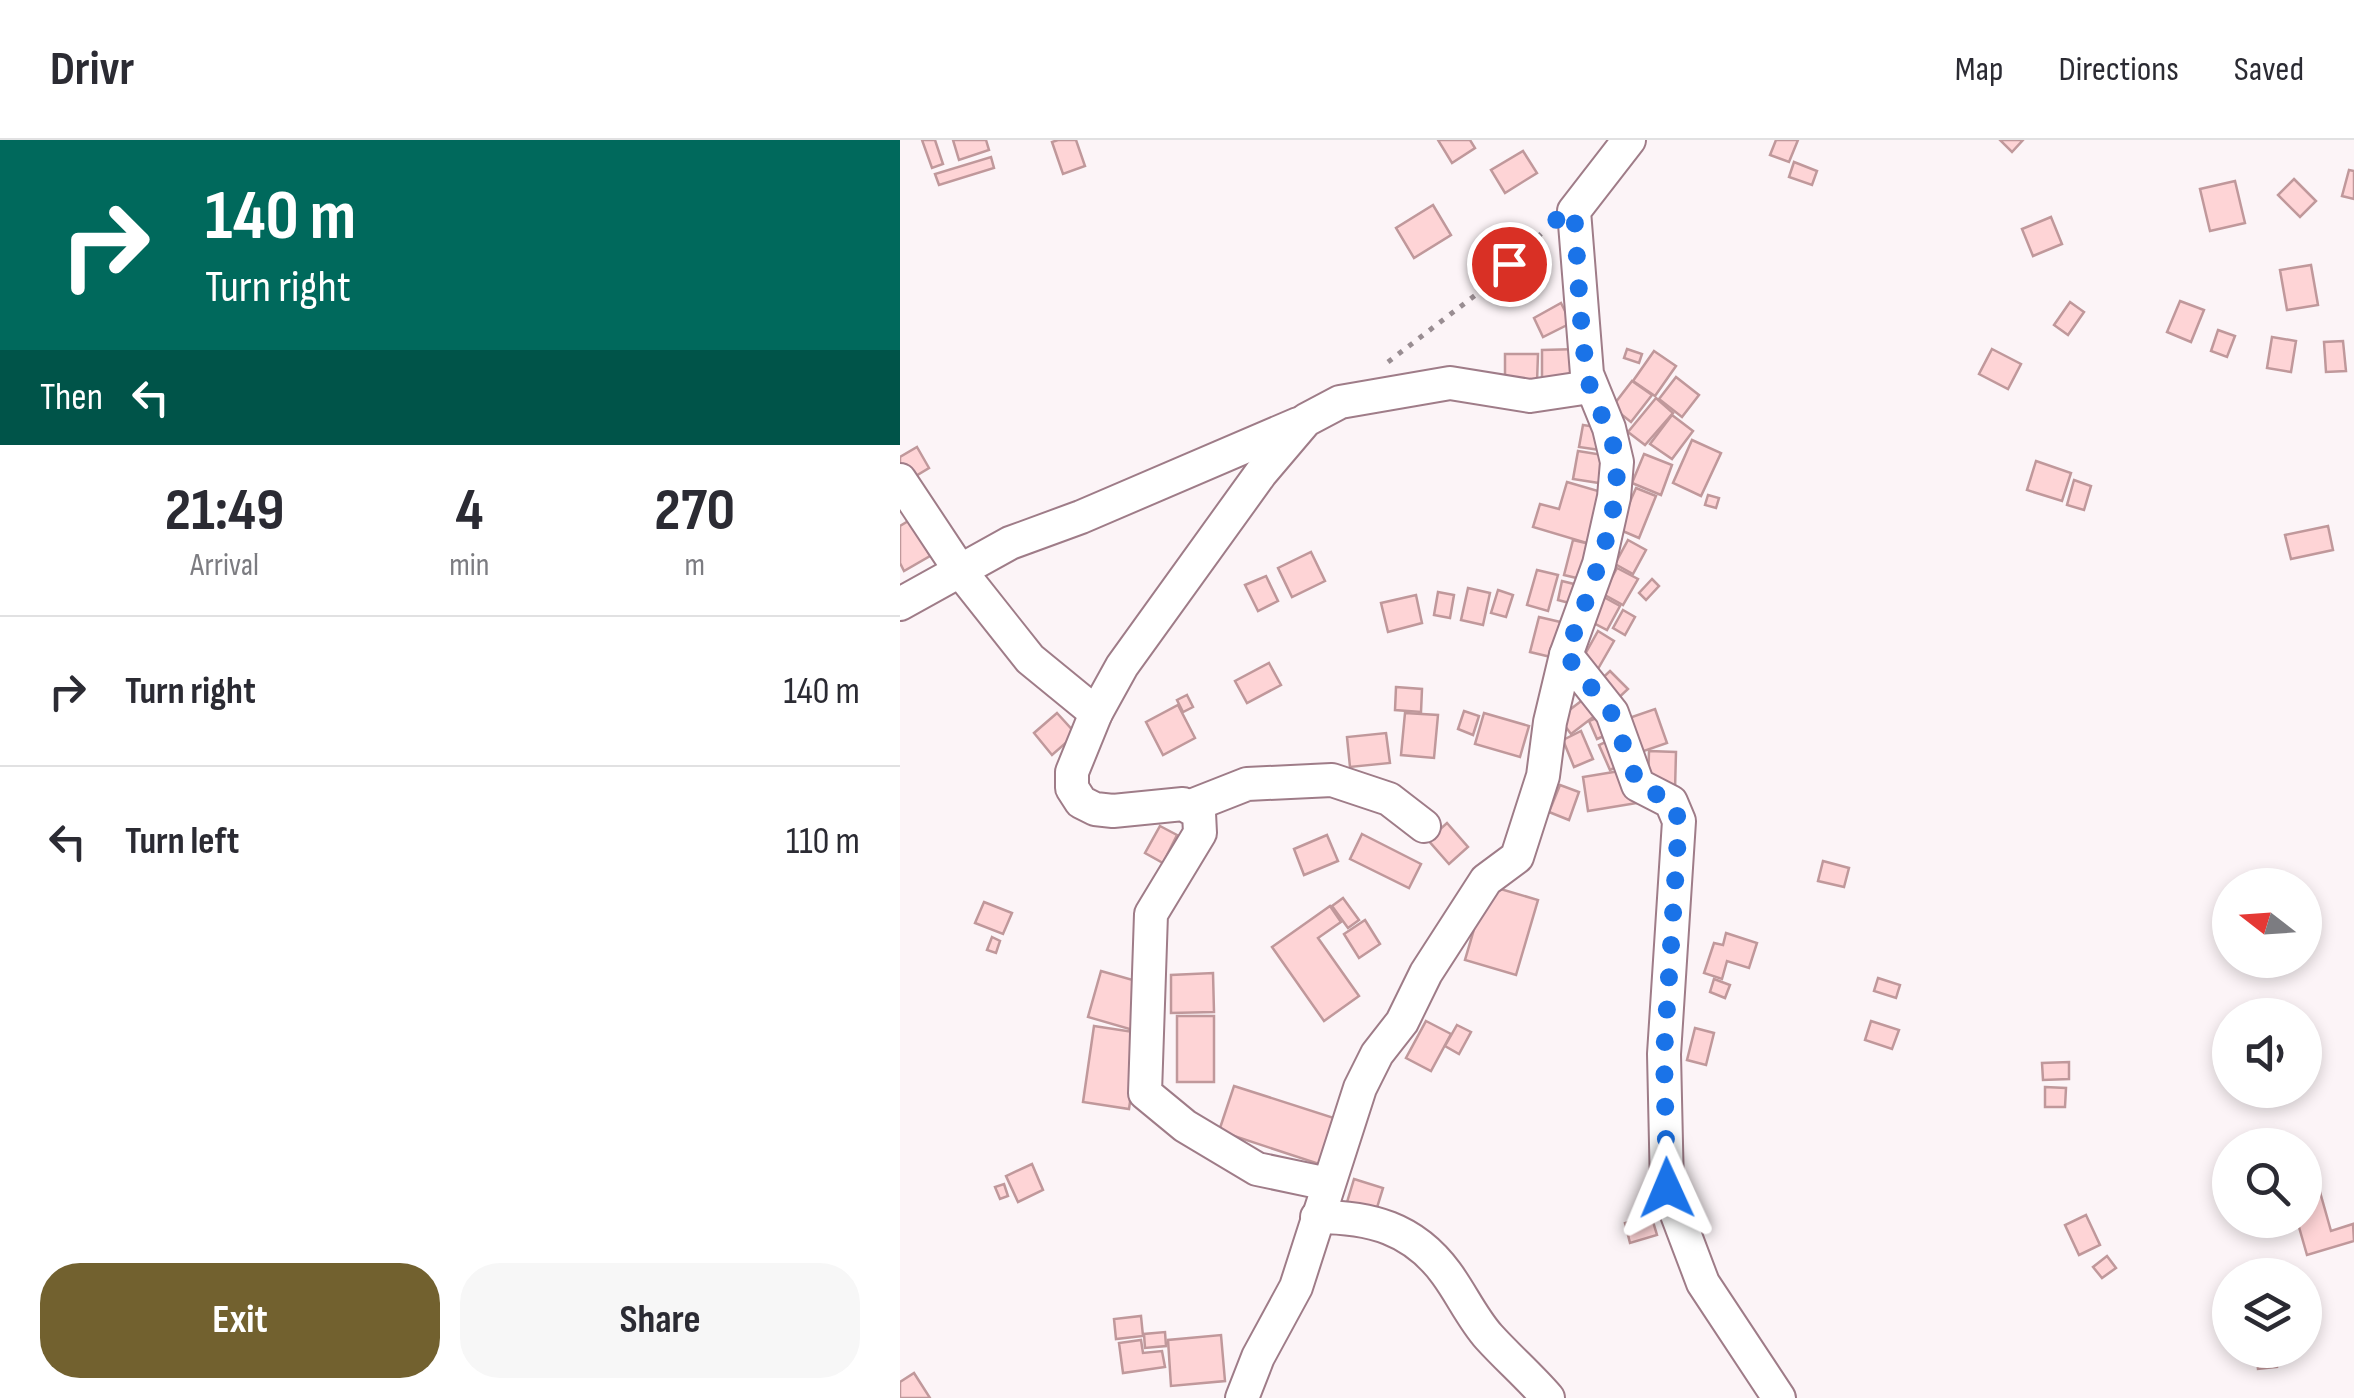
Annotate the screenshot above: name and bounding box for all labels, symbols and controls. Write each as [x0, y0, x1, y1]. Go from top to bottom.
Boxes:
text: Drivr [50, 41, 134, 98]
text: Map [1955, 48, 2004, 91]
text: Directions [2059, 48, 2179, 91]
text: Saved [2234, 48, 2304, 91]
text: 140 m [205, 175, 356, 259]
icon: right [40, 180, 170, 310]
pin [1467, 222, 1552, 307]
icon: arrive [1482, 237, 1537, 292]
text: Turn right [205, 260, 351, 315]
icon: left [123, 370, 178, 425]
text: Then [40, 375, 103, 420]
text: 21:49 [165, 475, 285, 547]
text: 4 [455, 475, 483, 547]
text: 270 [654, 475, 735, 547]
text: Arrival [190, 546, 259, 585]
text: min [449, 546, 490, 585]
text: m [684, 546, 705, 585]
icon: right [40, 664, 95, 719]
text: Turn right [125, 669, 256, 714]
text: 140 m [783, 669, 860, 714]
icon: left [40, 814, 95, 869]
text: Turn left [125, 819, 239, 864]
text: 110 m [786, 819, 860, 864]
north arrow [2212, 868, 2322, 978]
map controls [2212, 868, 2322, 1368]
button: sound [2212, 998, 2322, 1108]
button: search [2212, 1128, 2322, 1238]
position arrow [1615, 1136, 1719, 1240]
button: layers [2212, 1258, 2322, 1368]
button: Exit [40, 1263, 440, 1378]
button: Share [460, 1263, 860, 1378]

